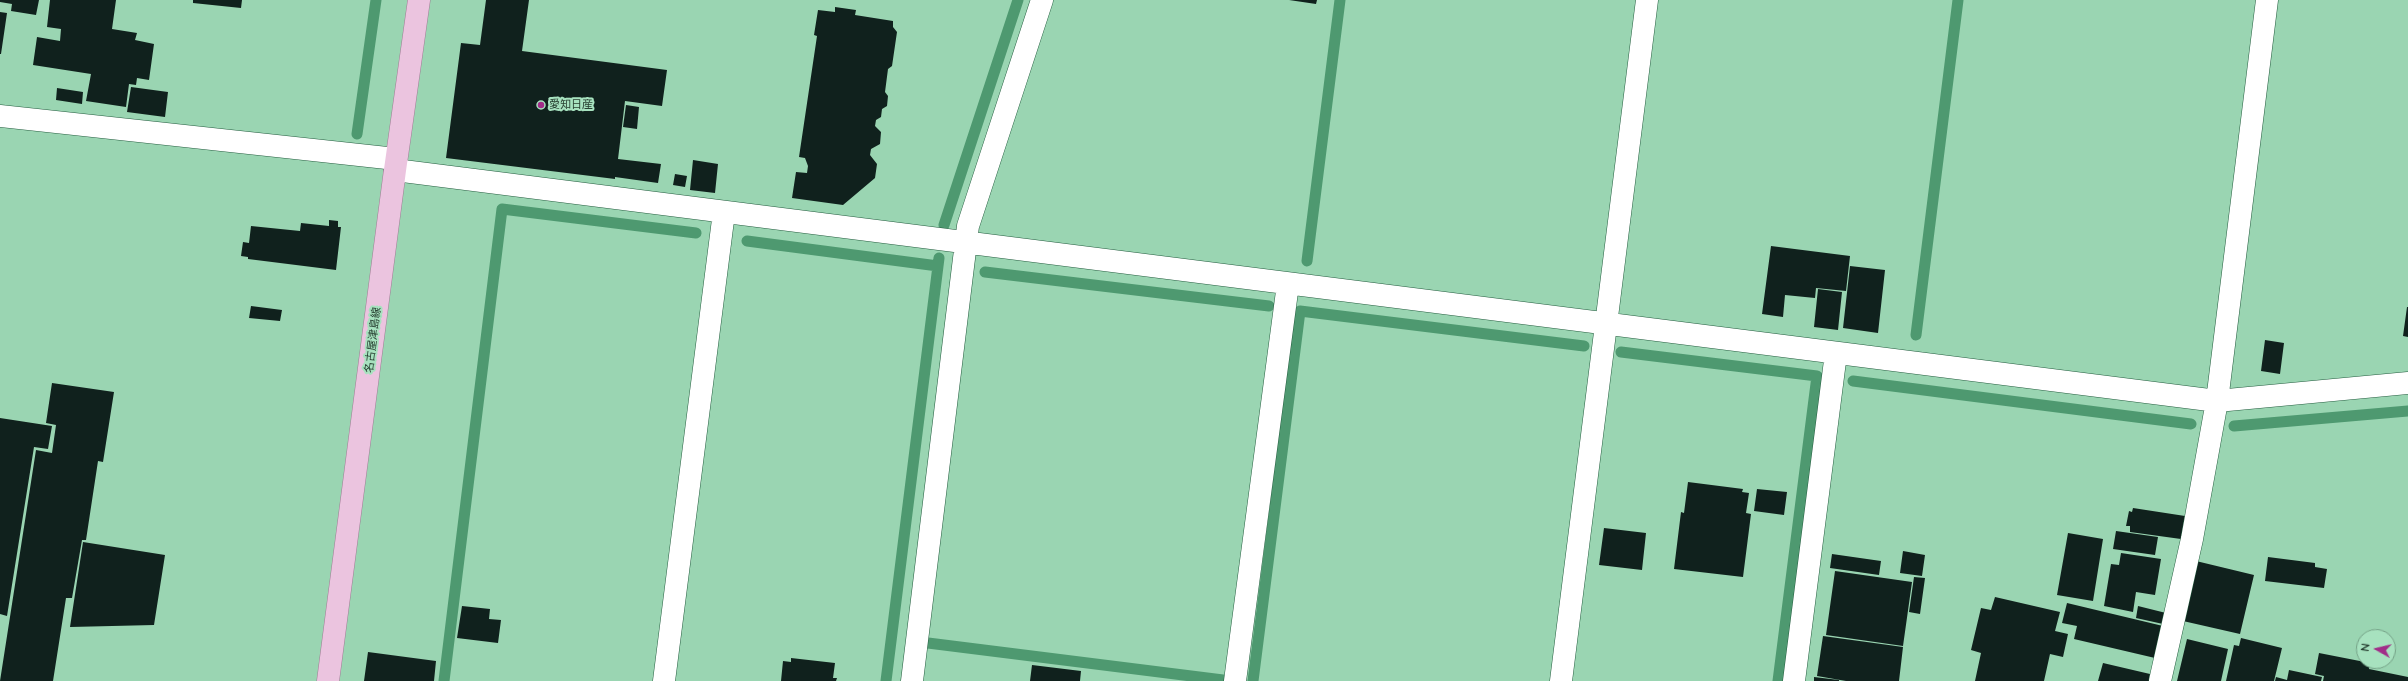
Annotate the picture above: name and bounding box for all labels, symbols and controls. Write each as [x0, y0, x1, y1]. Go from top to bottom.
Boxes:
place label: 愛知日産 [549, 98, 593, 112]
marker: 愛知日産 [536, 100, 546, 110]
street label: 名古屋津島線 [362, 306, 384, 374]
north arrow [2356, 629, 2396, 669]
text: N [2358, 642, 2373, 652]

